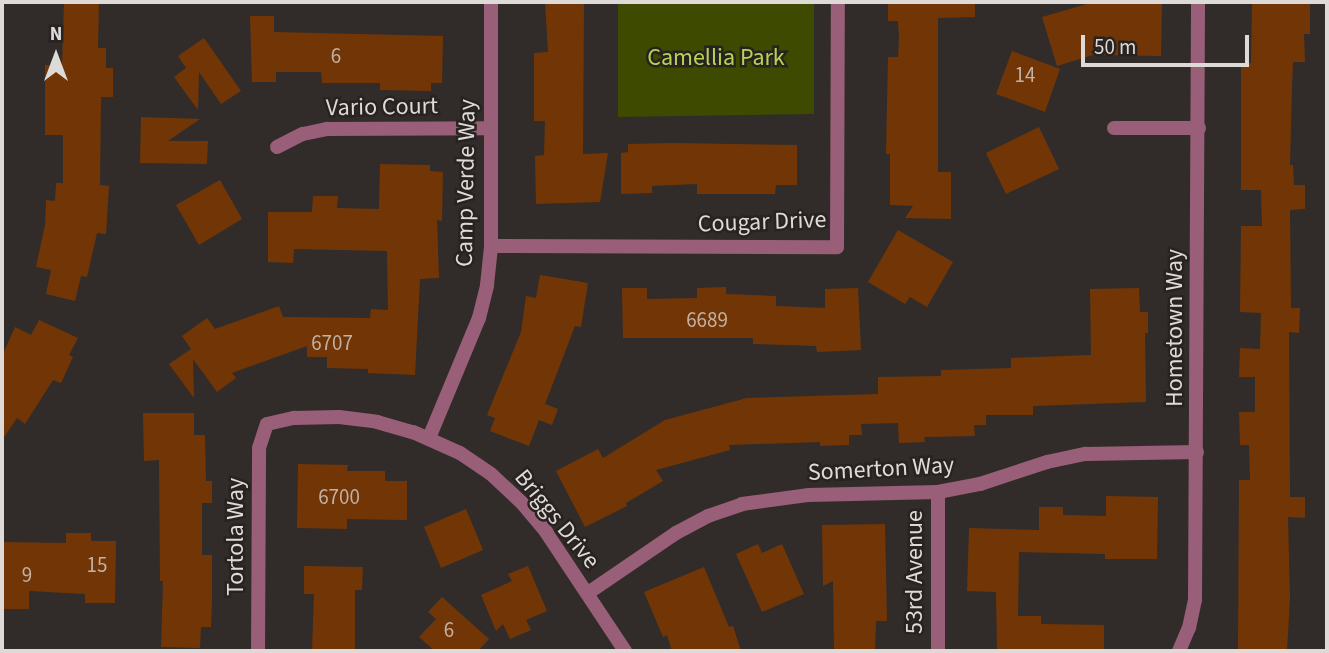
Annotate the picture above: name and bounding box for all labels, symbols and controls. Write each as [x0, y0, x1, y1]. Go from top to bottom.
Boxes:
north arrow [21, 21, 91, 91]
text: N [50, 21, 62, 48]
scale bar [1084, 21, 1252, 65]
text: 50 m [1094, 32, 1136, 62]
house number: 6 [331, 43, 341, 69]
park label: Camellia Park [647, 44, 785, 72]
house number: 14 [1015, 62, 1035, 88]
street label: Vario Court [326, 92, 438, 122]
street label: Camp Verde Way [450, 99, 482, 267]
street label: Cougar Drive [697, 205, 827, 239]
street label: Hometown Way [1161, 249, 1189, 407]
house number: 6689 [686, 307, 728, 333]
house number: 6707 [311, 330, 353, 356]
street label: Somerton Way [807, 451, 955, 487]
street label: Briggs Drive [508, 464, 606, 574]
street label: Tortola Way [222, 478, 250, 596]
house number: 6700 [318, 484, 360, 510]
street label: 53rd Avenue [901, 510, 929, 634]
house number: 15 [87, 552, 107, 578]
house number: 9 [22, 562, 32, 588]
house number: 6 [444, 617, 454, 643]

